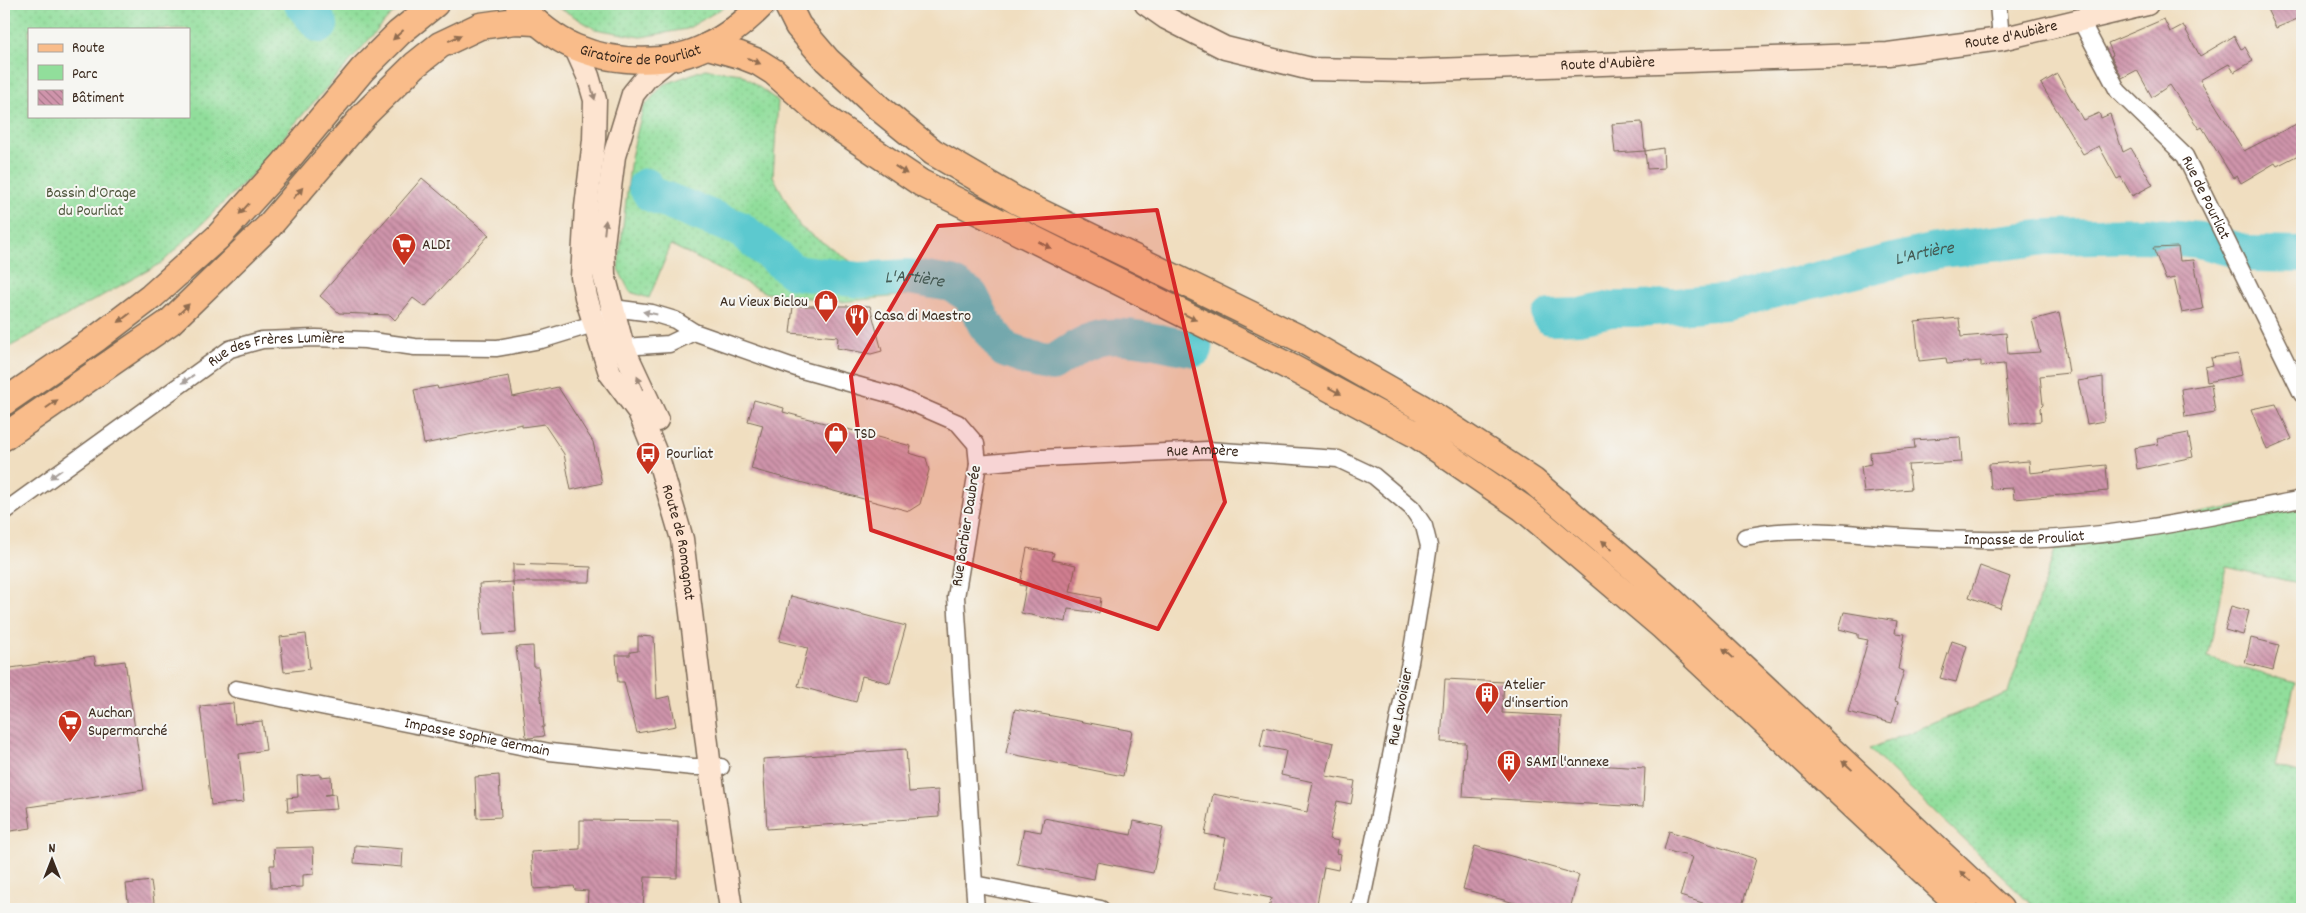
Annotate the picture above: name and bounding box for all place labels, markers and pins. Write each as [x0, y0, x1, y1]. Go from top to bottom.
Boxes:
supermarket icon: ALDI [391, 232, 417, 266]
place label: ALDI [422, 234, 451, 257]
shop icon: Au Vieux Biclou [813, 289, 839, 323]
place label: Au Vieux Biclou [720, 291, 808, 314]
restaurant icon: Casa di Maestro [844, 303, 870, 337]
place label: Casa di Maestro [874, 305, 971, 328]
shop icon: TSD [823, 421, 849, 455]
place label: TSD [854, 423, 876, 446]
bus stop icon: Pourliat [635, 441, 661, 475]
place label: Pourliat [666, 443, 713, 466]
place label: Atelier d'insertion [1504, 674, 1568, 715]
building icon: Atelier d'insertion [1474, 681, 1500, 715]
place label: Auchan Supermarché [88, 702, 167, 743]
supermarket icon: Auchan Supermarché [57, 709, 83, 743]
building icon: SAMI l'annexe [1496, 749, 1522, 783]
place label: SAMI l'annexe [1526, 751, 1609, 774]

